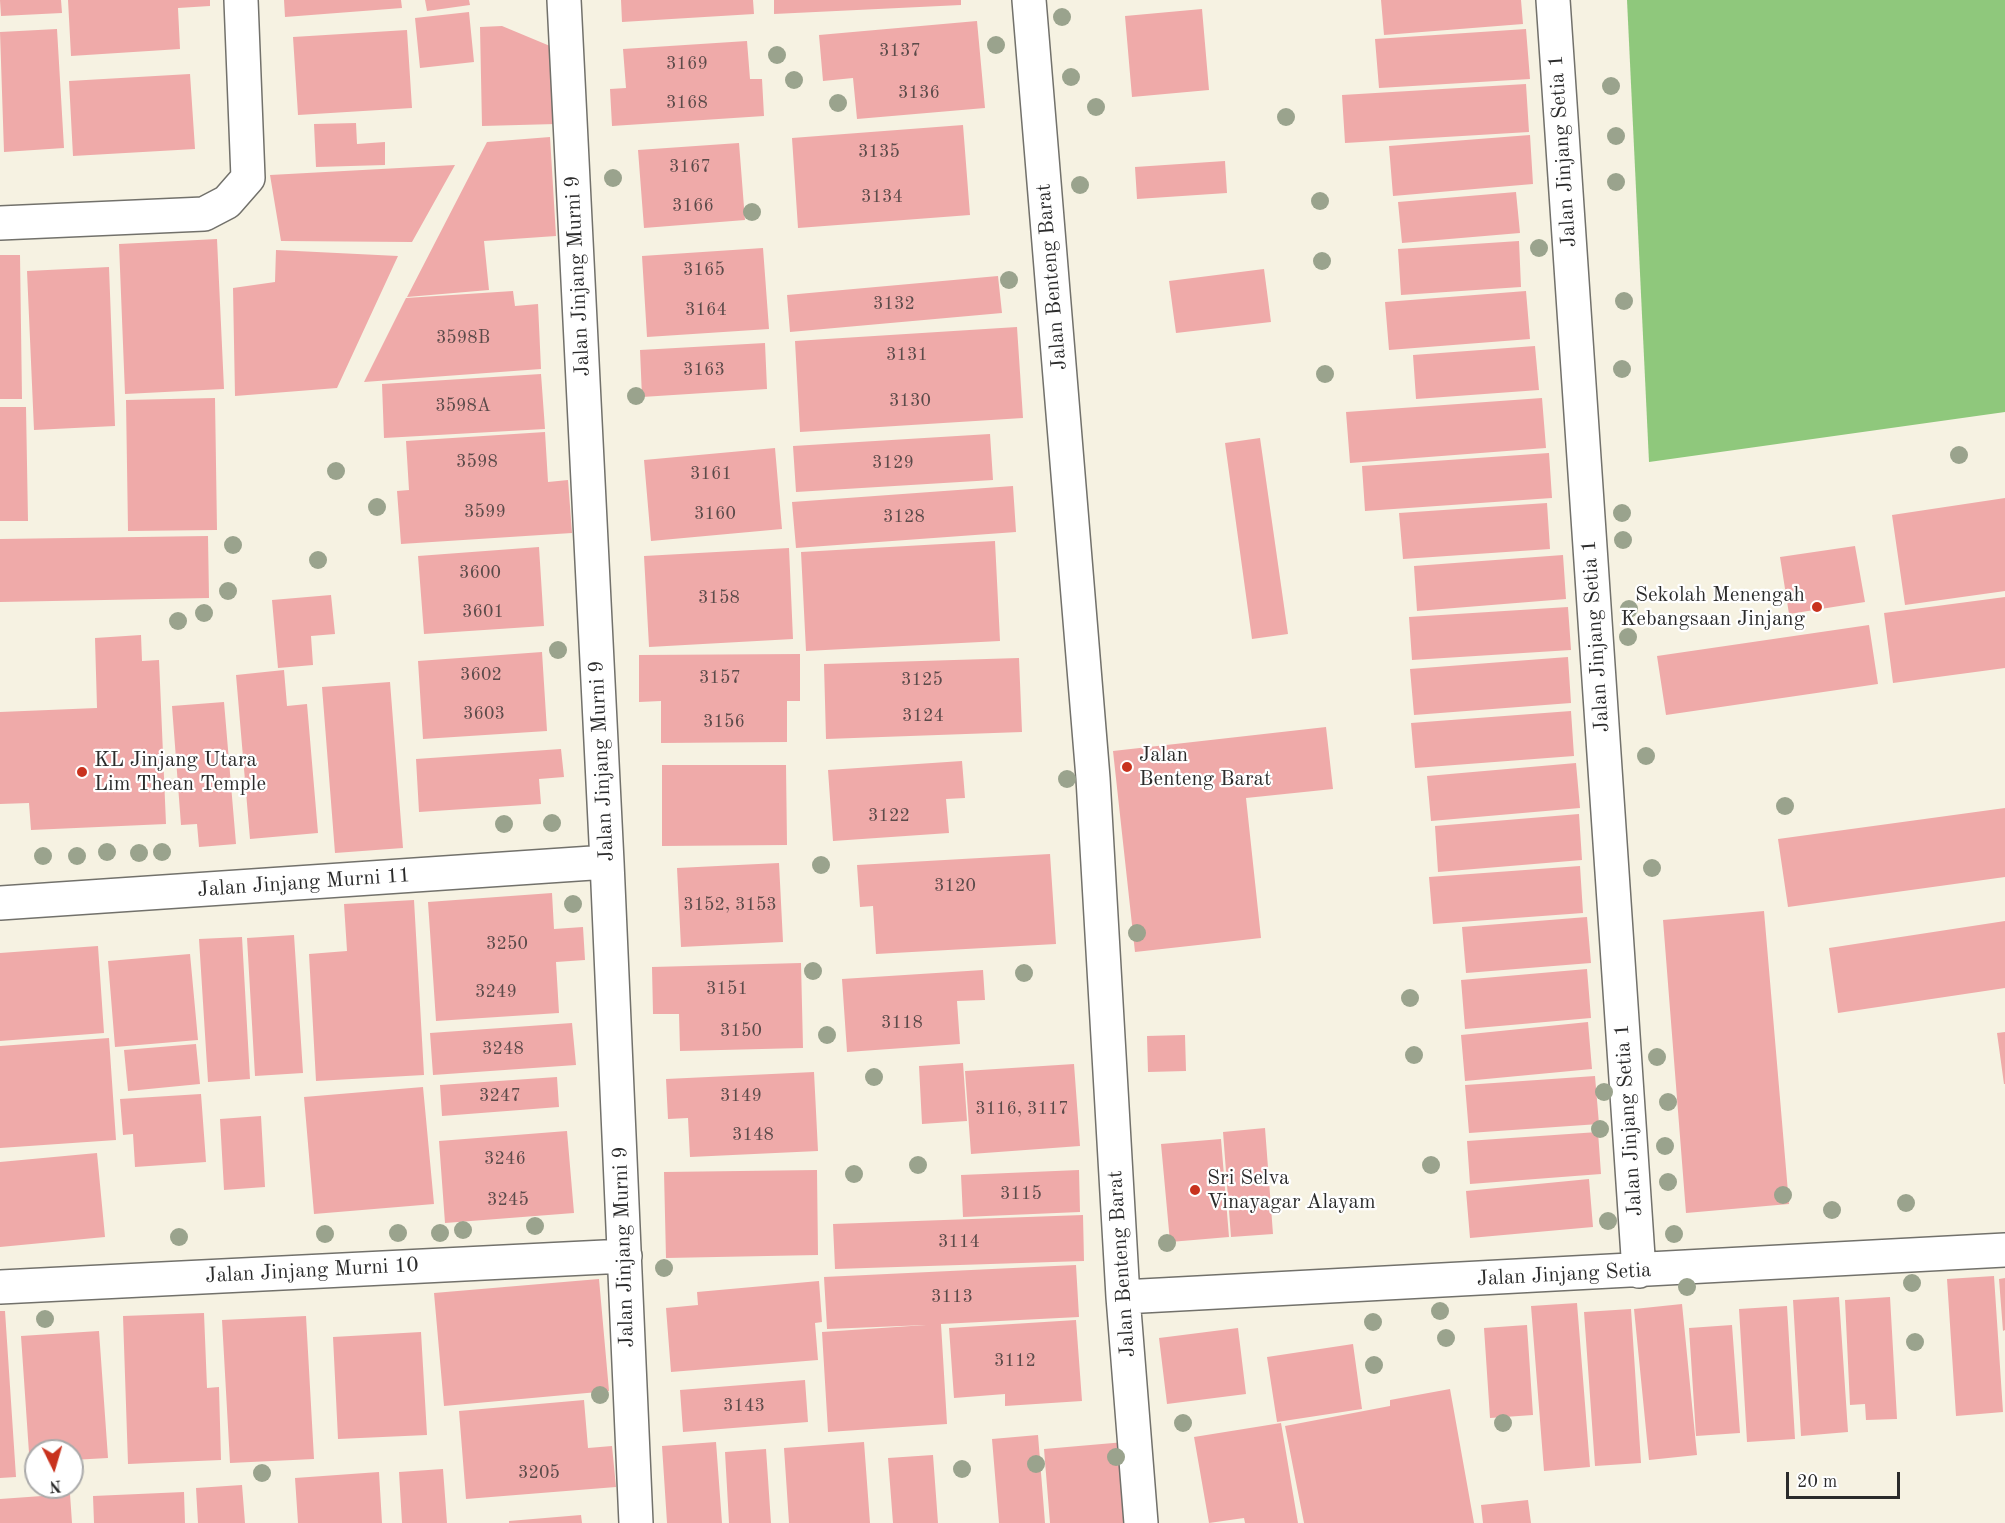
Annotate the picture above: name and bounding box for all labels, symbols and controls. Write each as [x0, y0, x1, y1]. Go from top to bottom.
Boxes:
house number: 3137 [879, 40, 921, 62]
house number: 3169 [666, 53, 708, 75]
street label: Jalan Jinjang Setia 1 [1544, 54, 1582, 248]
house number: 3136 [898, 82, 940, 104]
house number: 3168 [666, 92, 708, 114]
house number: 3135 [858, 141, 900, 163]
house number: 3167 [669, 156, 711, 178]
street label: Jalan Jinjang Murni 9 [560, 175, 596, 377]
street label: Jalan Benteng Barat [1031, 183, 1073, 371]
house number: 3134 [861, 186, 903, 208]
house number: 3166 [672, 195, 714, 217]
house number: 3165 [683, 259, 725, 281]
house number: 3132 [873, 293, 915, 315]
house number: 3164 [685, 299, 727, 321]
house number: 3598B [436, 327, 490, 349]
house number: 3131 [886, 344, 928, 366]
house number: 3163 [683, 359, 725, 381]
house number: 3130 [889, 390, 931, 412]
house number: 3598A [435, 395, 491, 417]
house number: 3598 [456, 451, 498, 473]
house number: 3129 [872, 452, 914, 474]
house number: 3161 [690, 463, 732, 485]
house number: 3599 [464, 501, 506, 523]
house number: 3160 [694, 503, 736, 525]
house number: 3128 [883, 506, 925, 528]
street label: Jalan Jinjang Setia 1 [1577, 539, 1615, 733]
house number: 3600 [459, 562, 501, 584]
place label: Sekolah Menengah Kebangsaan Jinjang [1620, 582, 1805, 632]
house number: 3158 [698, 587, 740, 609]
marker: Sekolah Menengah Kebangsaan Jinjang [1810, 600, 1824, 614]
house number: 3601 [462, 601, 504, 623]
street label: Jalan Jinjang Murni 9 [584, 660, 620, 862]
house number: 3602 [460, 664, 502, 686]
house number: 3157 [699, 667, 741, 689]
house number: 3125 [901, 669, 943, 691]
house number: 3603 [463, 703, 505, 725]
house number: 3124 [902, 705, 944, 727]
house number: 3156 [703, 711, 745, 733]
place label: Jalan Benteng Barat [1139, 742, 1271, 792]
place label: KL Jinjang Utara Lim Thean Temple [94, 747, 266, 797]
marker: Jalan Benteng Barat [1120, 760, 1134, 774]
marker: KL Jinjang Utara Lim Thean Temple [75, 765, 89, 779]
house number: 3122 [868, 805, 910, 827]
street label: Jalan Jinjang Murni 11 [197, 863, 411, 903]
house number: 3120 [934, 875, 976, 897]
house number: 3152, 3153 [683, 894, 777, 916]
house number: 3250 [486, 933, 528, 955]
house number: 3151 [706, 978, 748, 1000]
house number: 3249 [475, 981, 517, 1003]
house number: 3118 [881, 1012, 923, 1034]
house number: 3150 [720, 1020, 762, 1042]
street label: Jalan Jinjang Setia 1 [1610, 1023, 1648, 1217]
house number: 3248 [482, 1038, 524, 1060]
house number: 3247 [479, 1085, 521, 1107]
house number: 3149 [720, 1085, 762, 1107]
house number: 3116, 3117 [975, 1098, 1069, 1120]
house number: 3148 [732, 1124, 774, 1146]
street label: Jalan Jinjang Murni 9 [608, 1146, 640, 1348]
house number: 3246 [484, 1148, 526, 1170]
place label: Sri Selva Vinayagar Alayam [1207, 1165, 1376, 1215]
street label: Jalan Benteng Barat [1103, 1170, 1141, 1358]
house number: 3115 [1000, 1183, 1042, 1205]
marker: Sri Selva Vinayagar Alayam [1188, 1183, 1202, 1197]
house number: 3245 [487, 1189, 529, 1211]
house number: 3114 [938, 1231, 980, 1253]
street label: Jalan Jinjang Murni 10 [205, 1253, 419, 1289]
street label: Jalan Jinjang Setia [1476, 1258, 1652, 1292]
house number: 3113 [931, 1286, 973, 1308]
house number: 3112 [994, 1350, 1036, 1372]
house number: 3143 [723, 1395, 765, 1417]
north arrow [24, 1439, 84, 1499]
scale bar [1789, 1460, 1903, 1498]
house number: 3205 [518, 1462, 560, 1484]
text: 20 m [1797, 1473, 1837, 1491]
text: N [49, 1476, 62, 1493]

